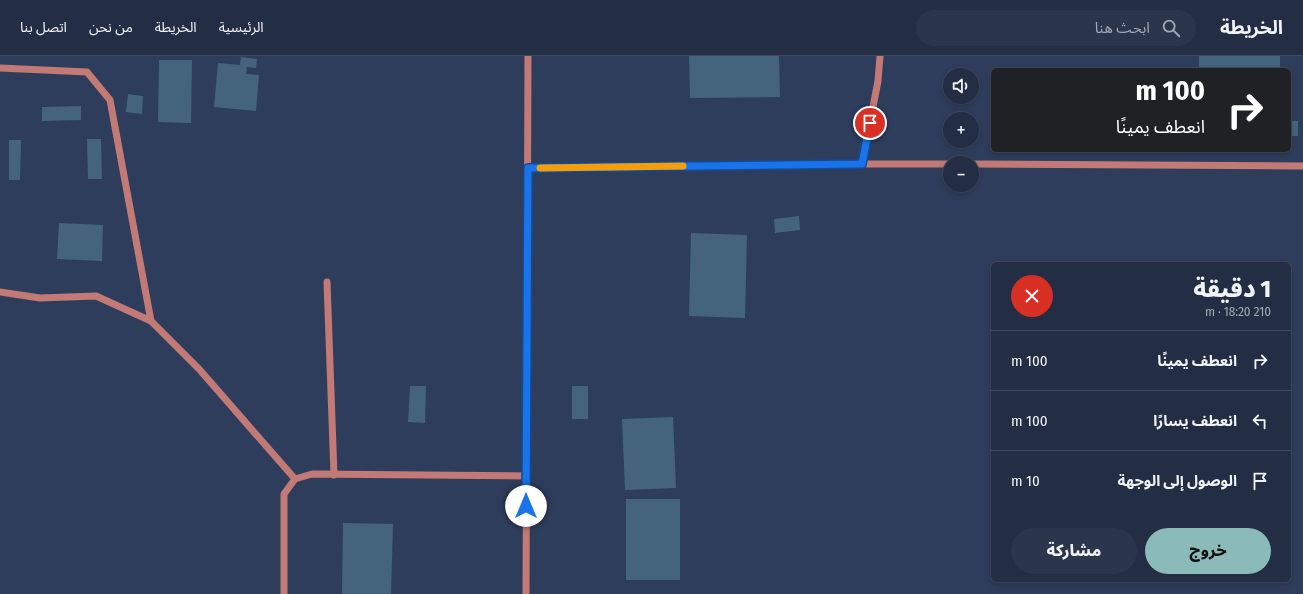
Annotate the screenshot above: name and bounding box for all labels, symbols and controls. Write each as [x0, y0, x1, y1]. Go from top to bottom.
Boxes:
search box [916, 10, 1196, 46]
text: الخريطة [1220, 16, 1283, 39]
icon: search [1160, 17, 1182, 39]
text: اتصل بنا [20, 19, 67, 36]
text: من نحن [89, 19, 133, 36]
text: الخريطة [155, 19, 197, 36]
text: الرئيسية [219, 19, 264, 36]
text: ابحث هنا [1095, 19, 1150, 37]
map controls [943, 68, 979, 192]
button: sound [943, 68, 979, 104]
text: 100 m [1135, 74, 1205, 107]
icon: right [1219, 84, 1271, 136]
pin [853, 106, 887, 140]
icon: arrive [859, 112, 881, 134]
button: + [943, 112, 979, 148]
text: انعطف يمينًا [1116, 116, 1205, 138]
button: − [943, 156, 979, 192]
button: close [1011, 275, 1053, 317]
text: 1 دقيقة [1193, 275, 1271, 303]
text: 210 m · 18:20 [1205, 304, 1271, 319]
icon: right [1249, 350, 1271, 372]
text: 100 m [1011, 352, 1048, 370]
text: انعطف يمينًا [1157, 352, 1237, 370]
icon: left [1249, 410, 1271, 432]
text: 100 m [1011, 412, 1048, 430]
text: انعطف يسارًا [1153, 412, 1237, 430]
icon: arrive [1249, 470, 1271, 492]
text: 10 m [1011, 472, 1040, 490]
text: الوصول إلى الوجهة [1117, 472, 1237, 490]
position arrow [505, 485, 547, 527]
button: مشاركة [1011, 528, 1137, 574]
button: خروج [1145, 528, 1271, 574]

